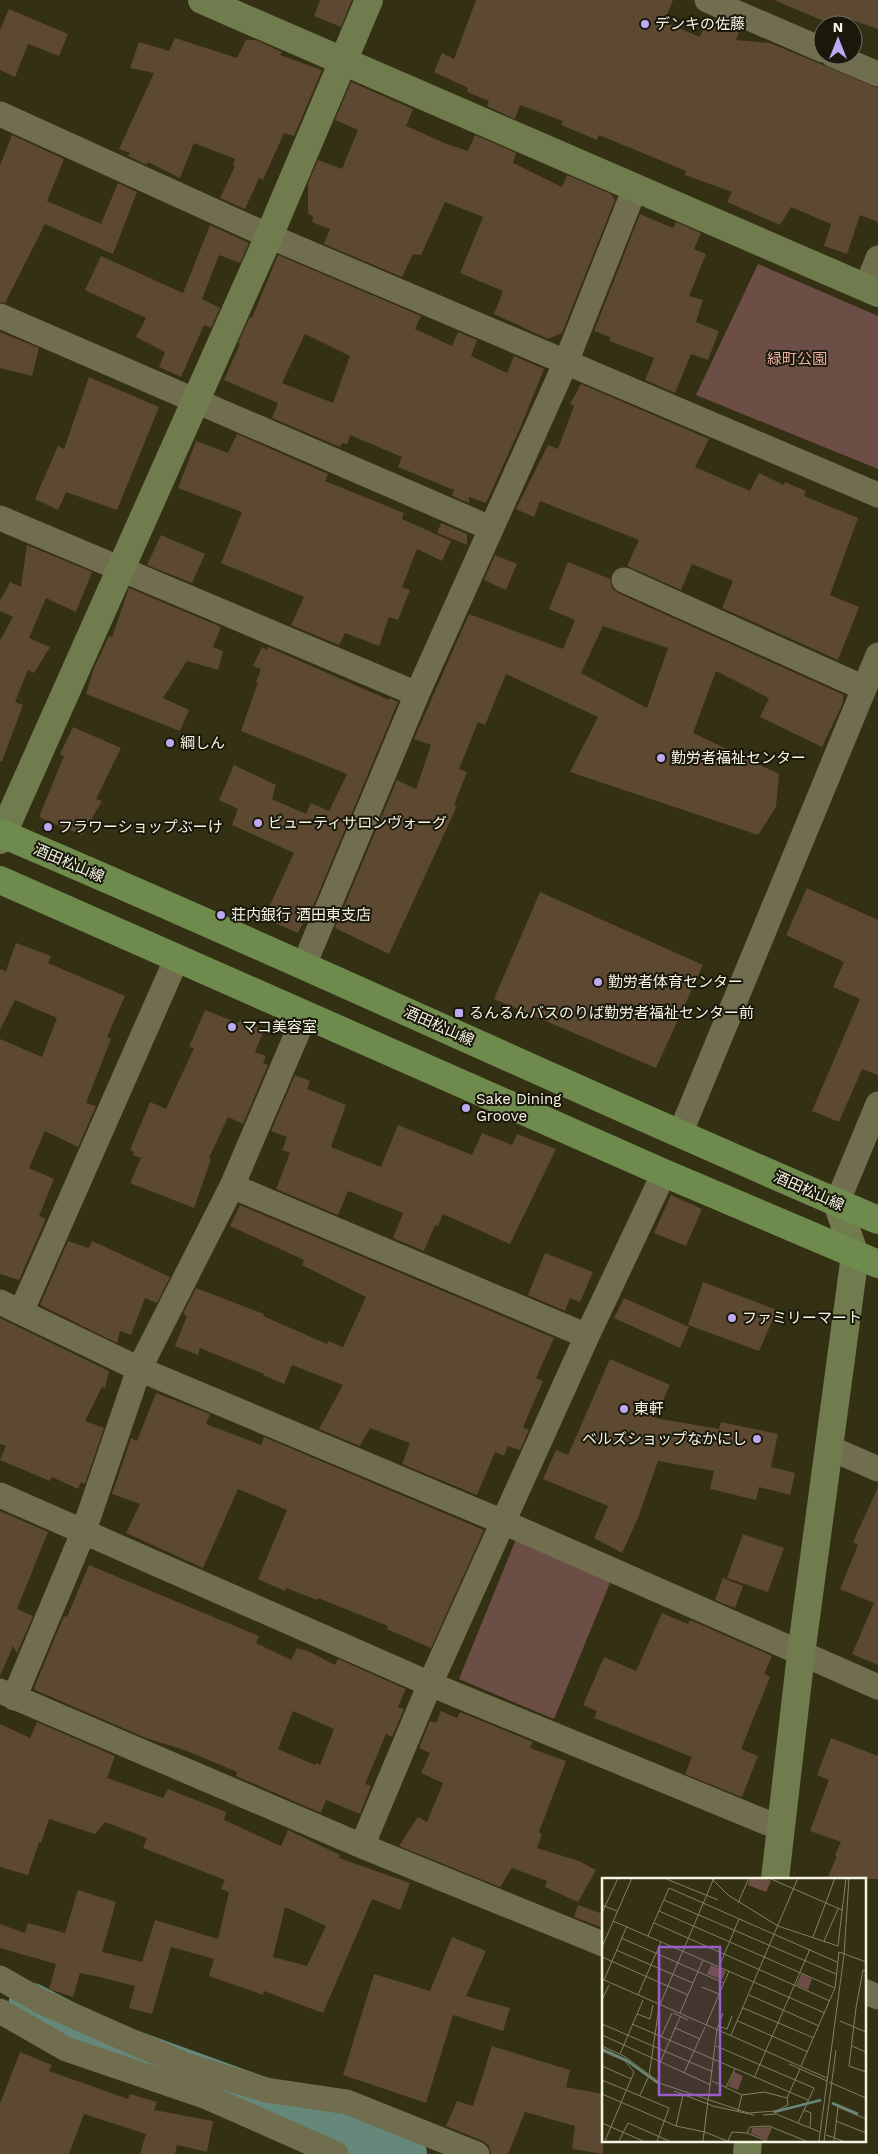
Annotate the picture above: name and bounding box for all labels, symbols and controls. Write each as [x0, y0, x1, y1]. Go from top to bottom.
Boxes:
place label: デンキの佐藤 [655, 15, 745, 33]
north arrow [813, 15, 863, 65]
marker: デンキの佐藤 [639, 18, 651, 30]
text: N [833, 19, 843, 35]
park label: 緑町公園 [767, 350, 827, 368]
place label: 綱しん [180, 734, 225, 752]
marker: 綱しん [164, 737, 176, 749]
place label: 勤労者福祉センター [671, 749, 806, 767]
marker: 勤労者福祉センター [655, 752, 667, 764]
place label: ビューティサロンヴォーグ [268, 814, 447, 832]
marker: ビューティサロンヴォーグ [252, 817, 264, 829]
place label: フラワーショップぶーけ [58, 818, 223, 836]
marker: フラワーショップぶーけ [42, 821, 54, 833]
street label: 酒田松山線 [31, 840, 107, 886]
place label: 荘内銀行 酒田東支店 [231, 906, 371, 924]
marker: 荘内銀行 酒田東支店 [215, 909, 227, 921]
place label: 勤労者体育センター [608, 973, 743, 991]
marker: 勤労者体育センター [592, 976, 604, 988]
street label: 酒田松山線 [401, 1003, 477, 1049]
place label: るんるんバスのりば勤労者福祉センター前 [469, 1004, 754, 1022]
marker: るんるんバスのりば勤労者福祉センター前 [453, 1007, 465, 1019]
place label: マコ美容室 [242, 1018, 317, 1036]
marker: マコ美容室 [226, 1021, 238, 1033]
place label: Sake Dining Groove [476, 1090, 561, 1125]
marker: Sake Dining Groove [460, 1102, 472, 1114]
street label: 酒田松山線 [771, 1168, 847, 1214]
place label: ファミリーマート [742, 1309, 862, 1327]
marker: ファミリーマート [726, 1312, 738, 1324]
place label: 東軒 [634, 1400, 664, 1418]
marker: 東軒 [618, 1403, 630, 1415]
place label: ベルズショップなかにし [582, 1430, 747, 1448]
marker: ベルズショップなかにし [751, 1433, 763, 1445]
inset map [602, 1878, 866, 2142]

